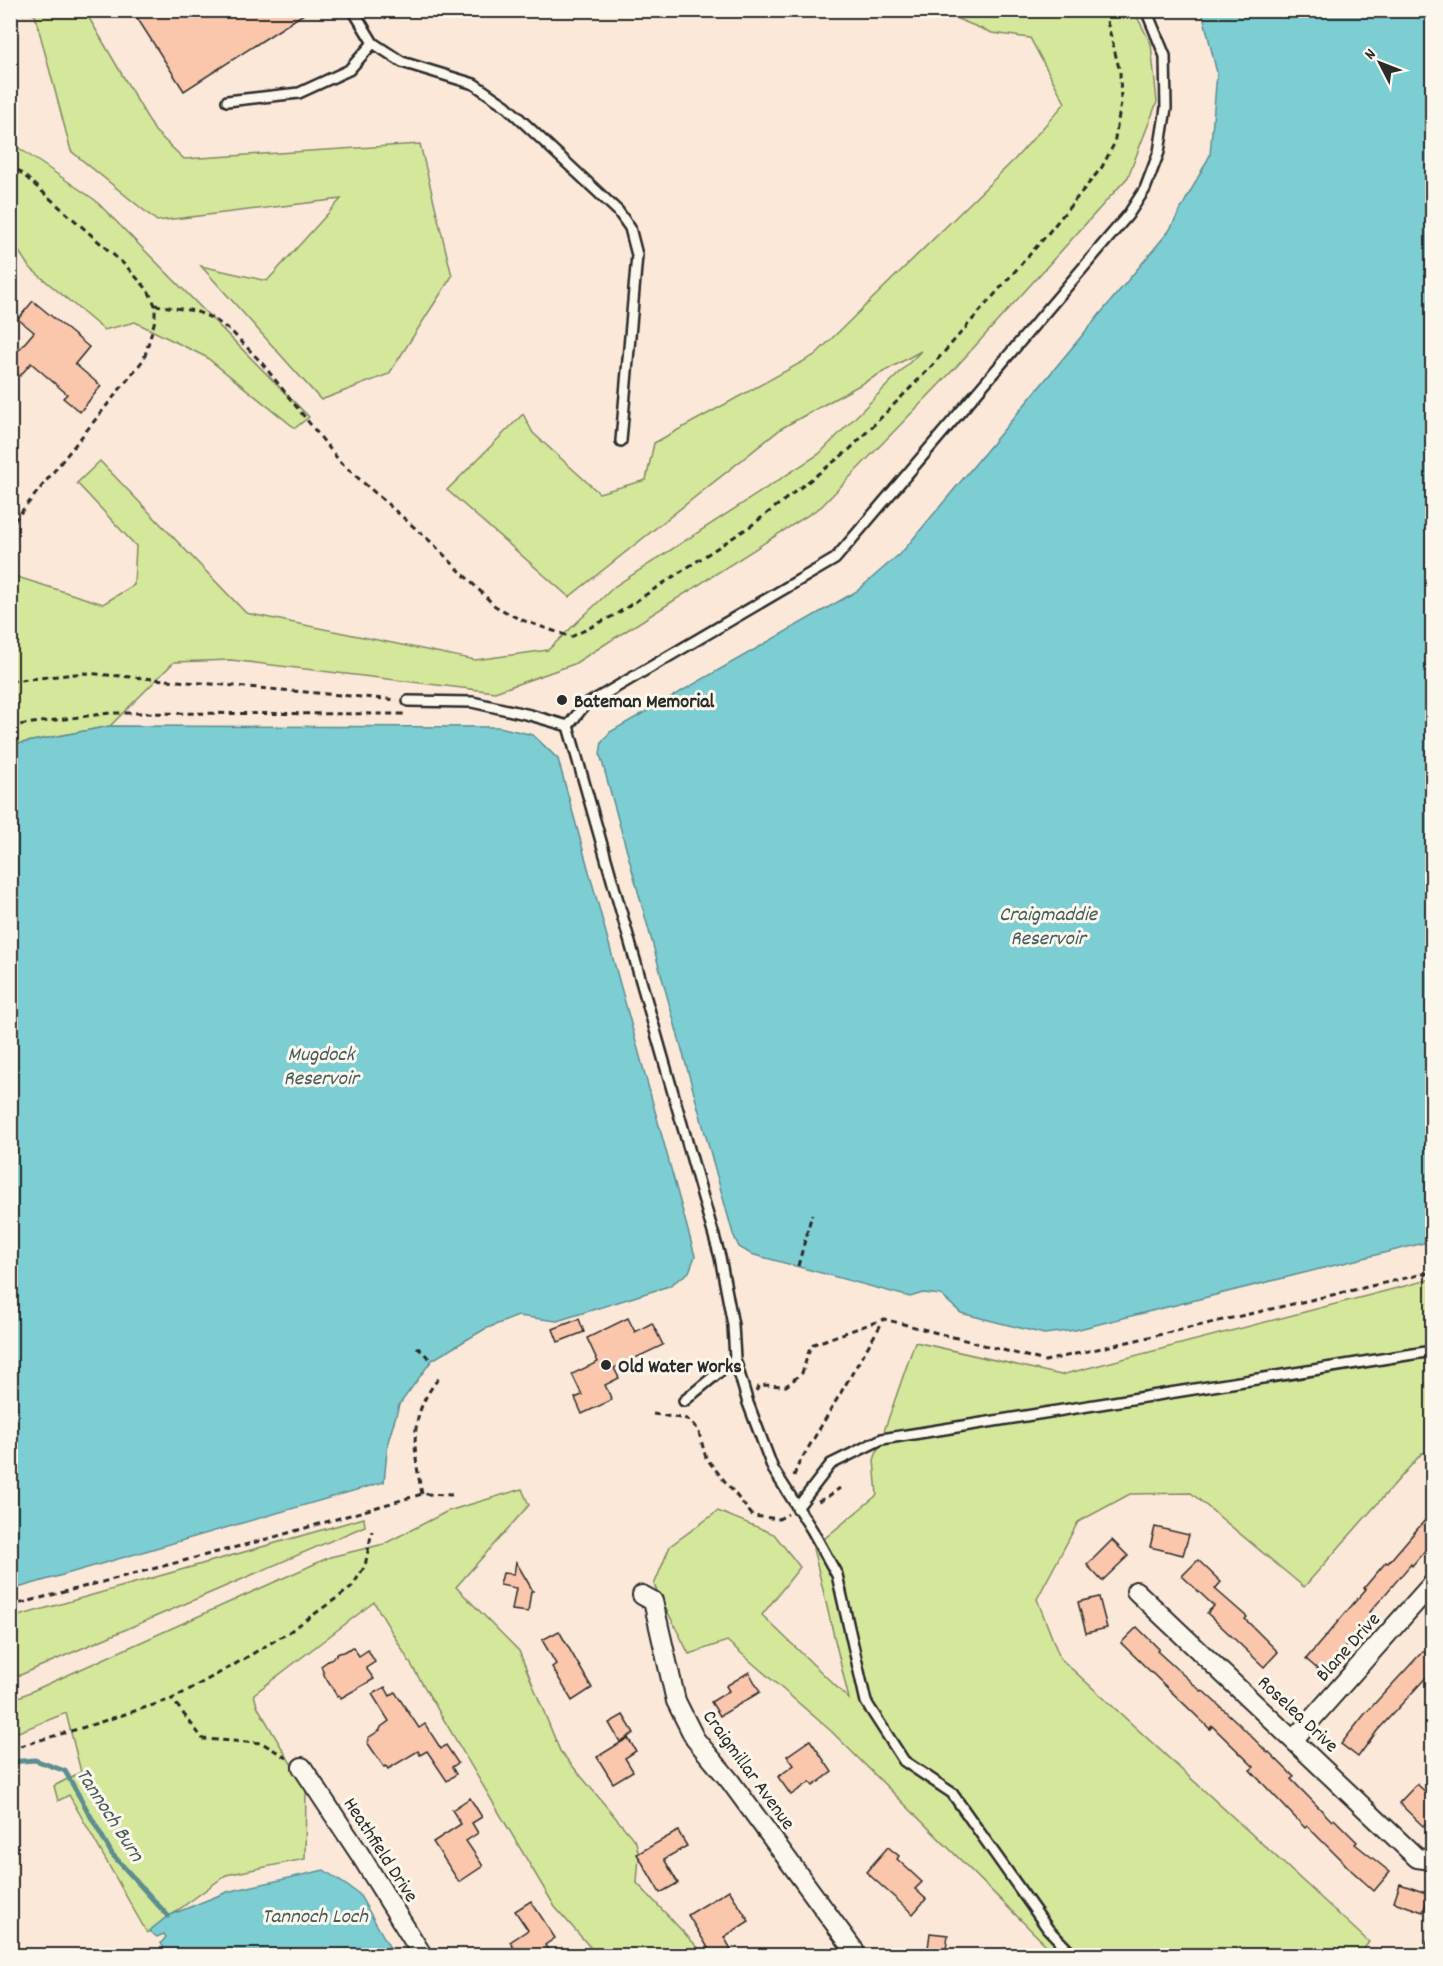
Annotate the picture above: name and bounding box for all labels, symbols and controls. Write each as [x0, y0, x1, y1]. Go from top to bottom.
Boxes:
north arrow [1350, 33, 1410, 93]
text: N [1360, 44, 1382, 65]
place label: Bateman Memorial [574, 689, 715, 717]
marker: Bateman Memorial [555, 693, 569, 707]
water label: Craigmaddie Reservoir [999, 901, 1099, 955]
water label: Mugdock Reservoir [283, 1041, 361, 1095]
place label: Old Water Works [618, 1354, 742, 1382]
marker: Old Water Works [599, 1358, 613, 1372]
street label: Blane Drive [1310, 1607, 1388, 1689]
street label: Roselea Drive [1250, 1670, 1344, 1760]
street label: Craigmillar Avenue [694, 1705, 801, 1837]
water label: Tannoch Burn [67, 1763, 151, 1869]
street label: Heathfield Drive [335, 1793, 424, 1909]
water label: Tannoch Loch [262, 1903, 369, 1933]

